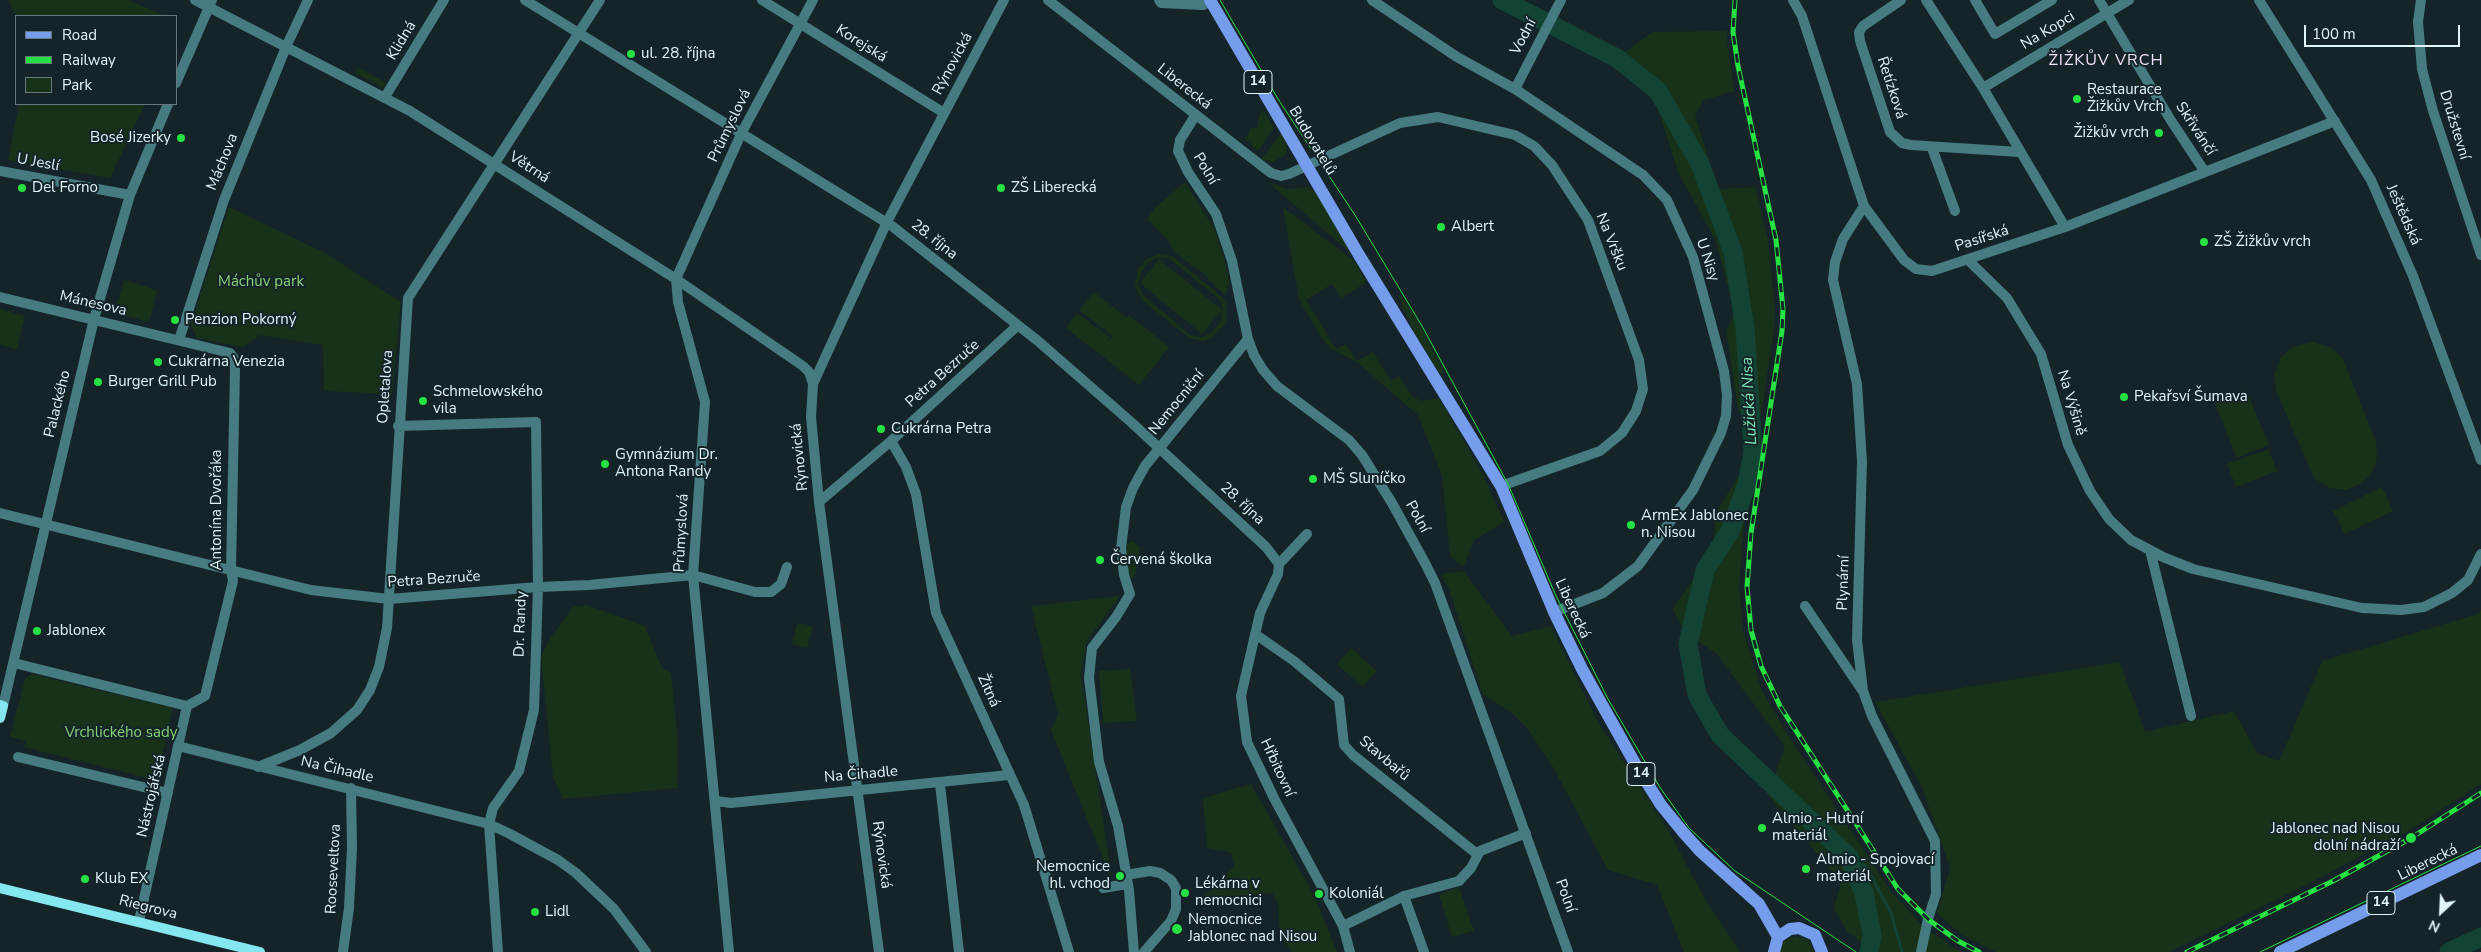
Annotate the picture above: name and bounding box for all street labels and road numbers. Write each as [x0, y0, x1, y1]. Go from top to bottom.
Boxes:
street label: Na Kopci [2018, 8, 2078, 54]
street label: Vodní [1507, 16, 1541, 58]
street label: Klidná [383, 18, 421, 64]
street label: Korejská [832, 21, 890, 67]
street label: Rýnovická [929, 30, 977, 98]
street label: Řetízková [1872, 55, 1910, 121]
street label: Liberecká [1153, 60, 1215, 114]
road number: 14 [1244, 70, 1272, 94]
street label: Průmyslová [705, 87, 755, 165]
street label: Družstevní [2435, 88, 2473, 162]
street label: Skřivánčí [2171, 99, 2219, 159]
street label: Budovatelů [1284, 103, 1340, 179]
street label: Máchova [203, 131, 243, 193]
street label: Větrná [505, 148, 553, 188]
street label: U Jeslí [15, 150, 61, 176]
street label: Polní [1189, 150, 1221, 188]
street label: Ještědská [2382, 182, 2424, 248]
street label: Na Vršku [1591, 210, 1631, 274]
street label: 28. října [907, 216, 961, 264]
street label: Pasířská [1953, 222, 2011, 256]
street label: U Nisy [1691, 236, 1723, 284]
street label: Mánesova [58, 288, 128, 320]
street label: Petra Bezruče [902, 336, 984, 412]
street label: Opletalova [374, 350, 398, 424]
street label: Nemocniční [1145, 367, 1209, 439]
street label: Na Výšině [2053, 368, 2089, 438]
street label: Palackého [41, 369, 75, 439]
street label: Rýnovická [787, 422, 813, 492]
street label: Antonína Dvořáka [208, 450, 226, 570]
street label: 28. října [1216, 479, 1268, 529]
street label: Průmyslová [671, 493, 693, 573]
street label: Polní [1401, 498, 1433, 536]
street label: Plynární [1834, 555, 1854, 611]
street label: Petra Bezruče [387, 568, 481, 592]
street label: Liberecká [1550, 576, 1594, 642]
street label: Dr. Randy [511, 591, 531, 657]
street label: Žitná [973, 672, 1003, 710]
street label: Stavbařů [1355, 733, 1413, 785]
street label: Hřbitovní [1256, 736, 1298, 800]
street label: Nástrojářská [134, 753, 170, 839]
street label: Na Čihadle [299, 753, 375, 787]
road number: 14 [1627, 762, 1655, 786]
street label: Na Čihadle [823, 763, 899, 787]
street label: Rýnovická [867, 820, 895, 890]
street label: Rooseveltova [323, 823, 345, 915]
street label: Liberecká [2395, 841, 2461, 885]
street label: Polní [1551, 877, 1579, 915]
road number: 14 [2367, 891, 2395, 914]
street label: Riegrova [117, 892, 179, 924]

